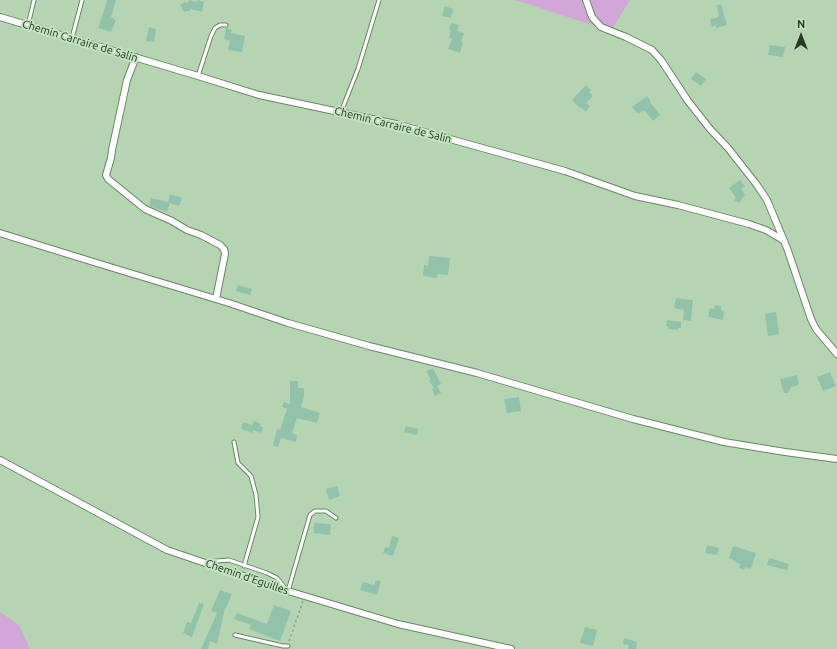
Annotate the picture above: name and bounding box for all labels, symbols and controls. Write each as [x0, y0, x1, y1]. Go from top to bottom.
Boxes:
north arrow [781, 16, 821, 56]
street label: Chemin Carraire de Salin [21, 17, 139, 65]
text: N [797, 18, 805, 30]
street label: Chemin Carraire de Salin [333, 104, 453, 146]
street label: Chemin d'Eguilles [204, 557, 290, 597]

